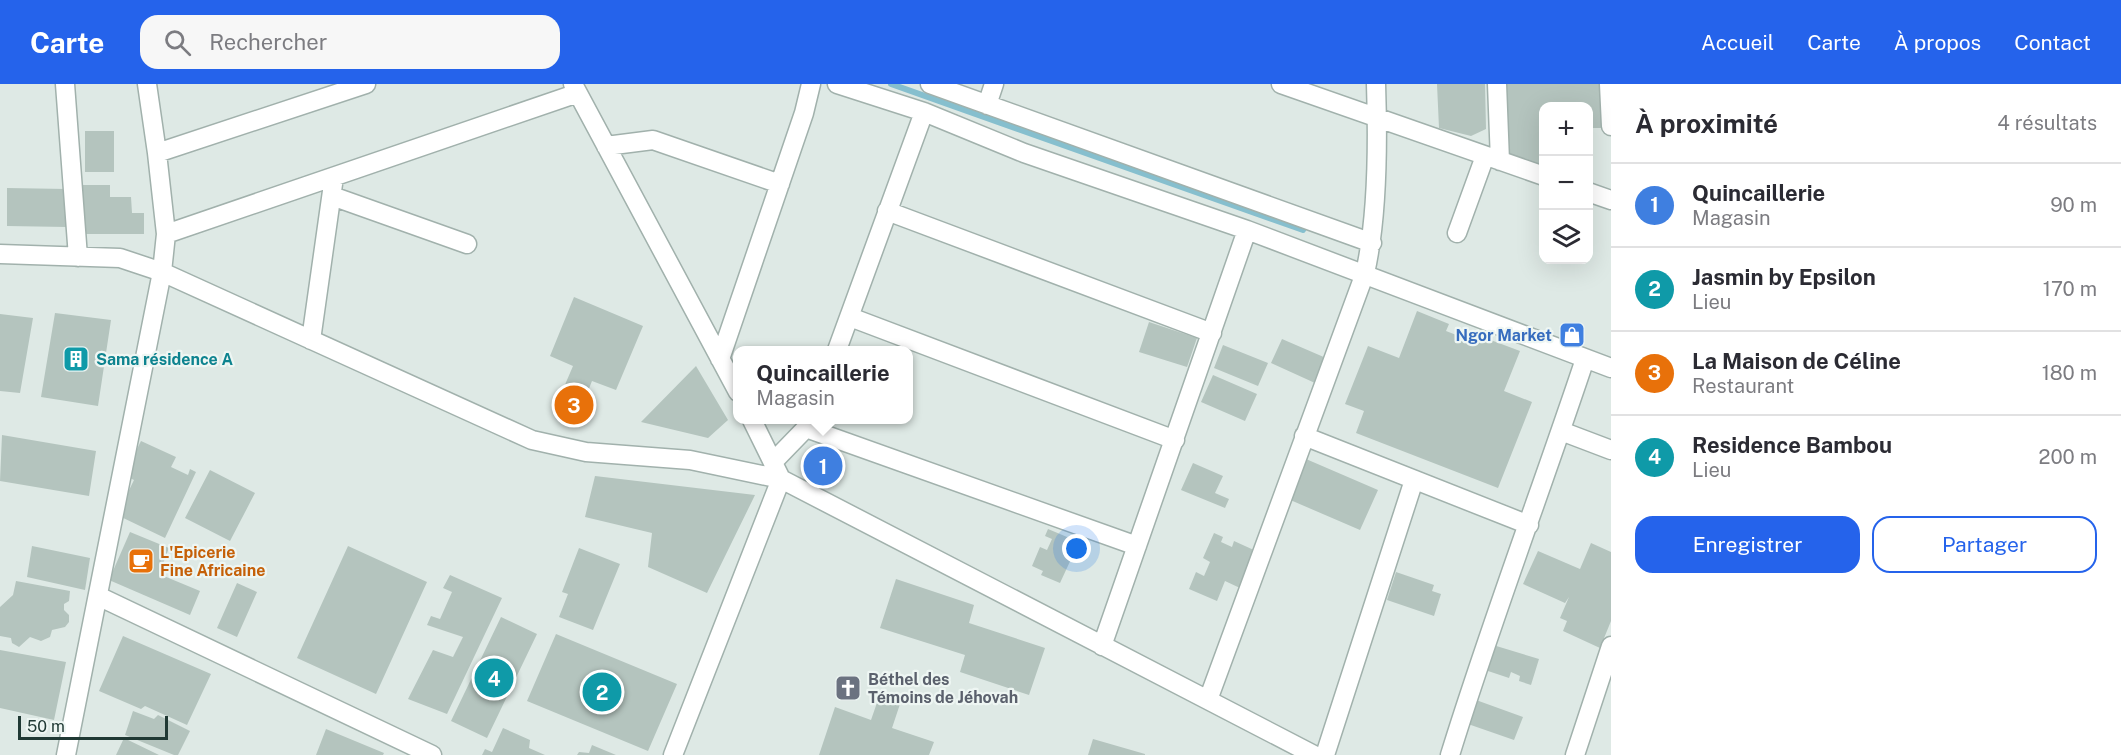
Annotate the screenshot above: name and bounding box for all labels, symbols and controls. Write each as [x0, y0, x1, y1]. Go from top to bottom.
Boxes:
search box [140, 15, 560, 69]
text: Carte [30, 26, 104, 59]
icon: search [161, 26, 194, 59]
text: Rechercher [209, 29, 327, 55]
text: Accueil [1701, 30, 1774, 55]
text: Carte [1807, 30, 1861, 55]
text: À propos [1894, 30, 1981, 55]
text: Contact [2014, 30, 2091, 55]
map controls [1539, 102, 1593, 264]
button: + [1539, 102, 1593, 156]
text: À proximité [1635, 108, 1778, 139]
text: 4 résultats [1997, 111, 2097, 135]
button: − [1539, 156, 1593, 210]
text: Quincaillerie [1692, 180, 1825, 206]
text: 1 [1650, 193, 1659, 217]
text: 90 m [2050, 193, 2097, 217]
text: Magasin [1692, 206, 1771, 230]
button: layers [1539, 210, 1593, 264]
text: Jasmin by Epsilon [1692, 264, 1876, 290]
text: 2 [1648, 277, 1661, 301]
text: 170 m [2043, 277, 2097, 301]
text: Lieu [1692, 290, 1731, 314]
shop icon: Ngor Market [1557, 320, 1587, 350]
place label: Ngor Market [1456, 326, 1552, 345]
building icon: Sama résidence A [61, 344, 91, 374]
popup [733, 346, 913, 424]
text: La Maison de Céline [1692, 348, 1901, 374]
place label: Sama résidence A [96, 350, 233, 369]
text: Quincaillerie [756, 360, 890, 386]
text: 3 [1648, 361, 1661, 385]
text: 180 m [2042, 361, 2097, 385]
text: Restaurant [1692, 374, 1794, 398]
pin: 3 [554, 382, 594, 428]
text: Magasin [756, 386, 835, 410]
text: Residence Bambou [1692, 432, 1892, 458]
pin: 1 [804, 444, 842, 488]
text: 4 [1648, 445, 1661, 469]
text: 200 m [2039, 445, 2097, 469]
text: Lieu [1692, 458, 1731, 482]
button: Enregistrer [1635, 516, 1860, 573]
button: Partager [1872, 516, 2097, 573]
your location [1062, 534, 1091, 563]
place label: L'Epicerie Fine Africaine [160, 543, 265, 580]
cafe icon: L'Epicerie Fine Africaine [126, 546, 156, 576]
pin: 4 [474, 656, 514, 700]
pin: 2 [582, 670, 622, 714]
place label: Béthel des Témoins de Jéhovah [868, 670, 1018, 707]
church icon: Béthel des Témoins de Jéhovah [833, 673, 863, 703]
scale bar [18, 713, 168, 740]
text: 50 m [27, 717, 65, 736]

